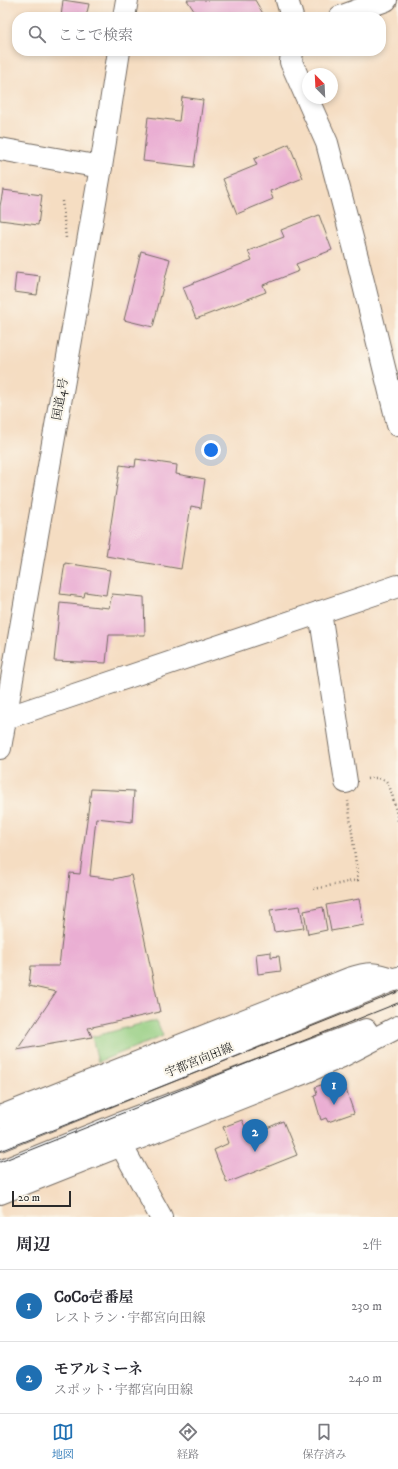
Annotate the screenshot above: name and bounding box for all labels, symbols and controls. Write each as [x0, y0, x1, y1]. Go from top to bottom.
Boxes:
search box [12, 12, 386, 56]
icon: search [26, 23, 48, 45]
text: ここで検索 [58, 26, 133, 45]
north arrow [302, 68, 338, 104]
street label: 国道4号 [49, 377, 72, 422]
your location [201, 440, 221, 460]
street label: 宇都宮向田線 [163, 1040, 235, 1081]
pin: 1 [321, 1072, 347, 1105]
pin: 2 [242, 1119, 268, 1152]
scale bar [12, 1189, 71, 1208]
text: 20 m [18, 1191, 40, 1205]
text: 周辺 [16, 1234, 50, 1256]
text: 2件 [363, 1237, 382, 1253]
text: CoCo壱番屋 [54, 1288, 134, 1307]
text: 1 [27, 1298, 31, 1314]
text: 230 m [351, 1298, 382, 1314]
text: レストラン · 宇都宮向田線 [54, 1310, 205, 1326]
text: モアルミーネ [54, 1360, 143, 1379]
text: 2 [26, 1370, 32, 1386]
text: 240 m [349, 1370, 382, 1386]
text: スポット · 宇都宮向田線 [54, 1382, 193, 1398]
tab: 地図 [52, 1421, 74, 1462]
tab: 経路 [177, 1421, 199, 1462]
tab: 保存済み [302, 1421, 346, 1462]

